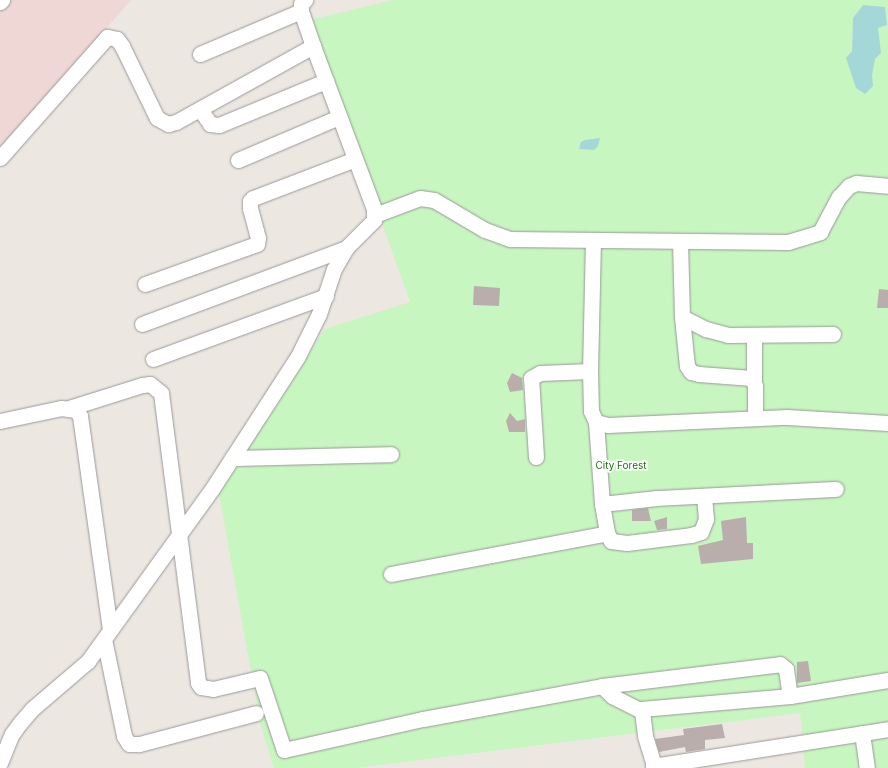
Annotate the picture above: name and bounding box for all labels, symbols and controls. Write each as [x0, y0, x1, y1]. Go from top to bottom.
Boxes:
park label: City Forest [595, 460, 647, 472]

